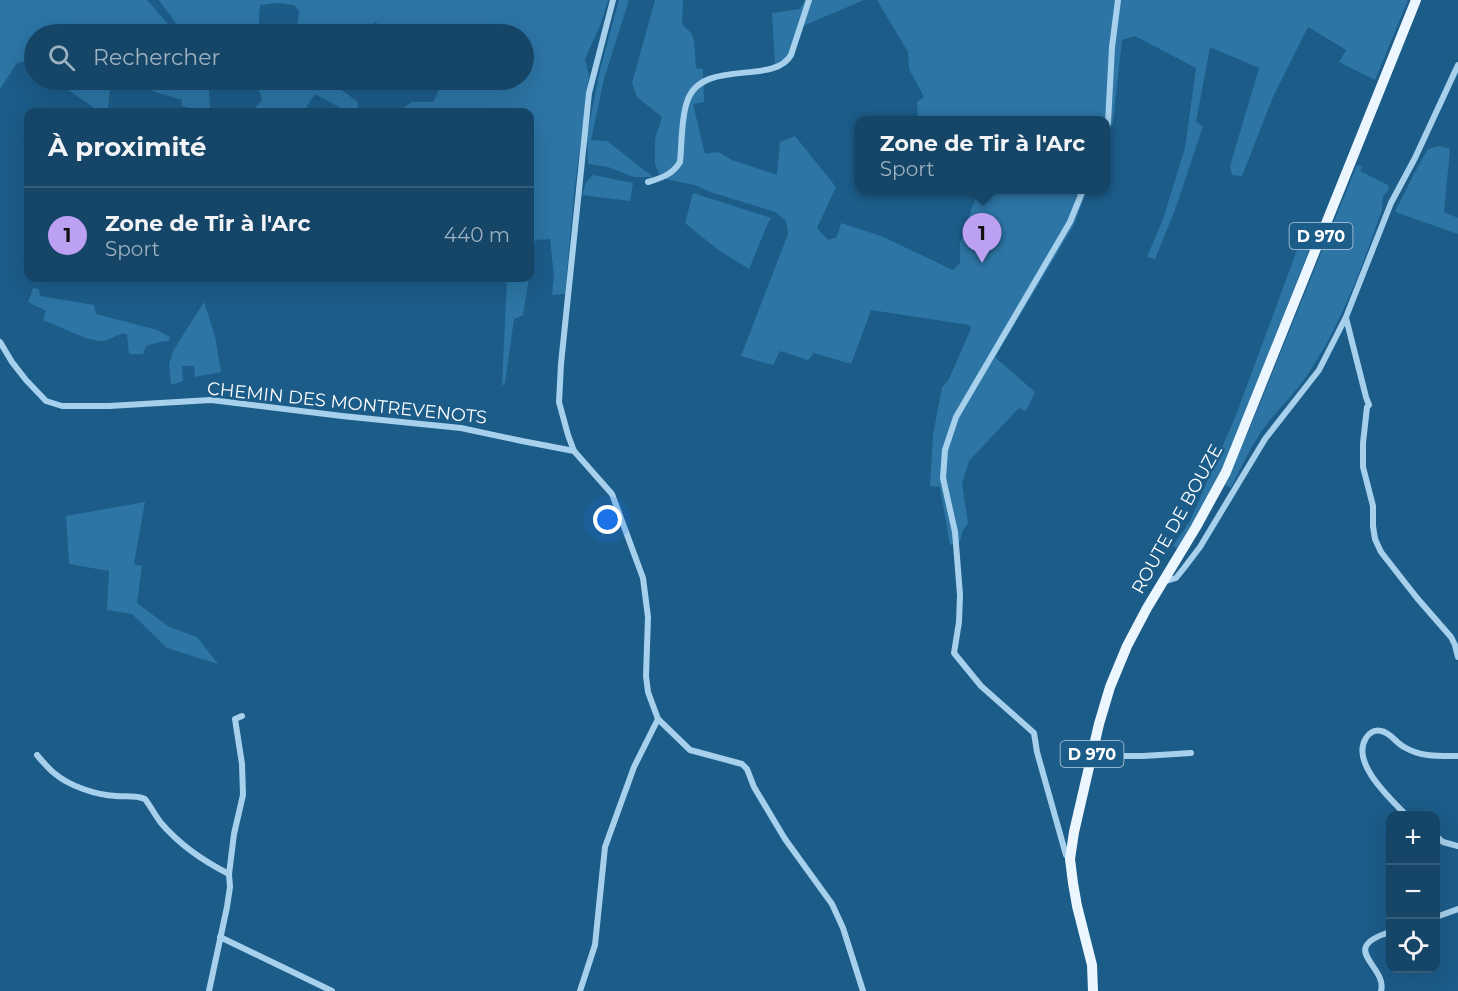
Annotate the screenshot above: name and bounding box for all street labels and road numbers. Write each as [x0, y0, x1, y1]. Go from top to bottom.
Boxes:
road number: D 970 [1290, 223, 1352, 249]
street label: CHEMIN DES MONTREVENOTS [206, 377, 488, 429]
street label: ROUTE DE BOUZE [1127, 440, 1227, 598]
road number: D 970 [1060, 741, 1124, 767]

